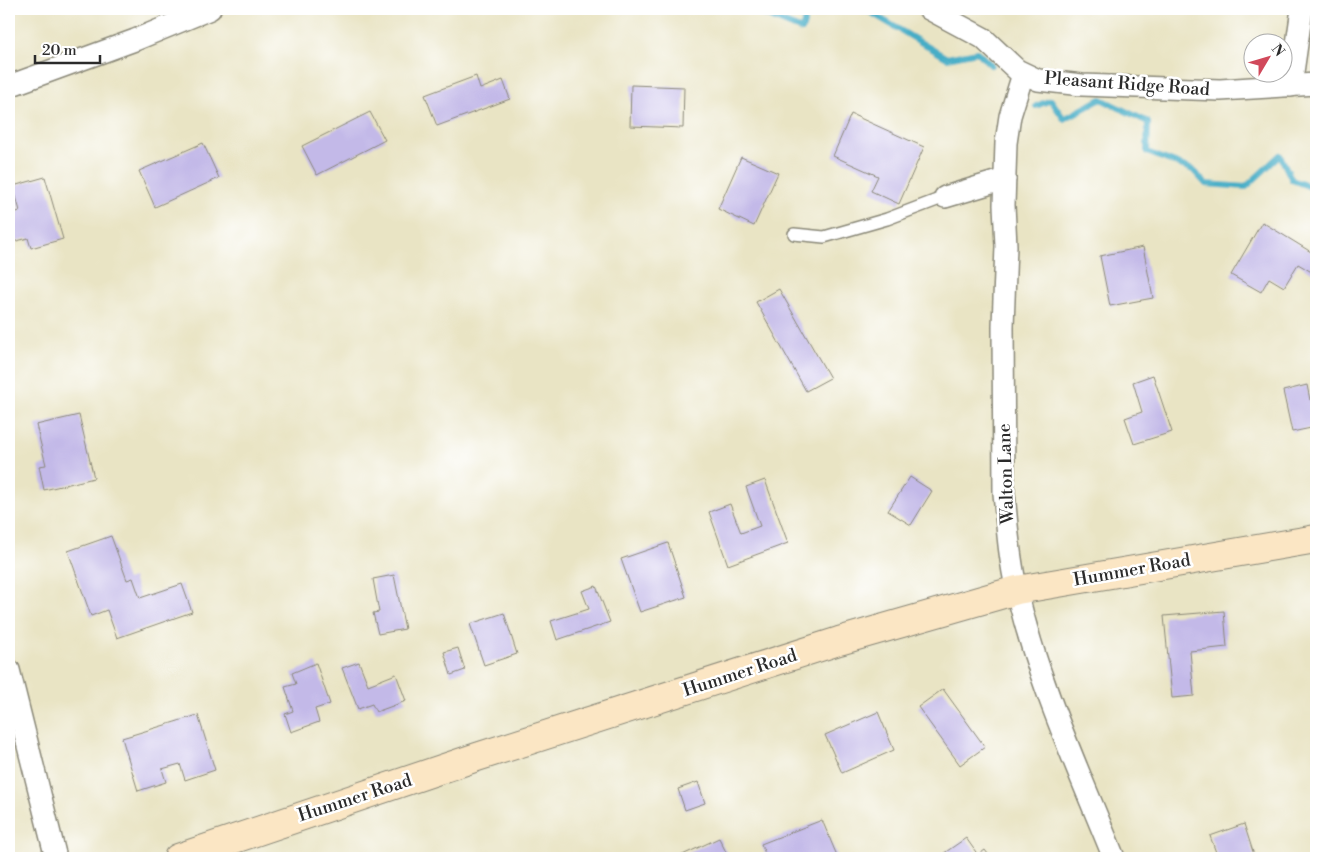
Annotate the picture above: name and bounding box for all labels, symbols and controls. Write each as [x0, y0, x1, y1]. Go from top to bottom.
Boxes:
scale bar [35, 32, 100, 64]
north arrow [1242, 32, 1292, 82]
text: 20 m [42, 41, 77, 60]
text: N [1267, 41, 1288, 61]
street label: Pleasant Ridge Road [1043, 67, 1211, 101]
street label: Walton Lane [993, 423, 1019, 526]
street label: Hummer Road [1072, 548, 1193, 592]
street label: Hummer Road [680, 644, 801, 702]
street label: Hummer Road [295, 769, 416, 827]

